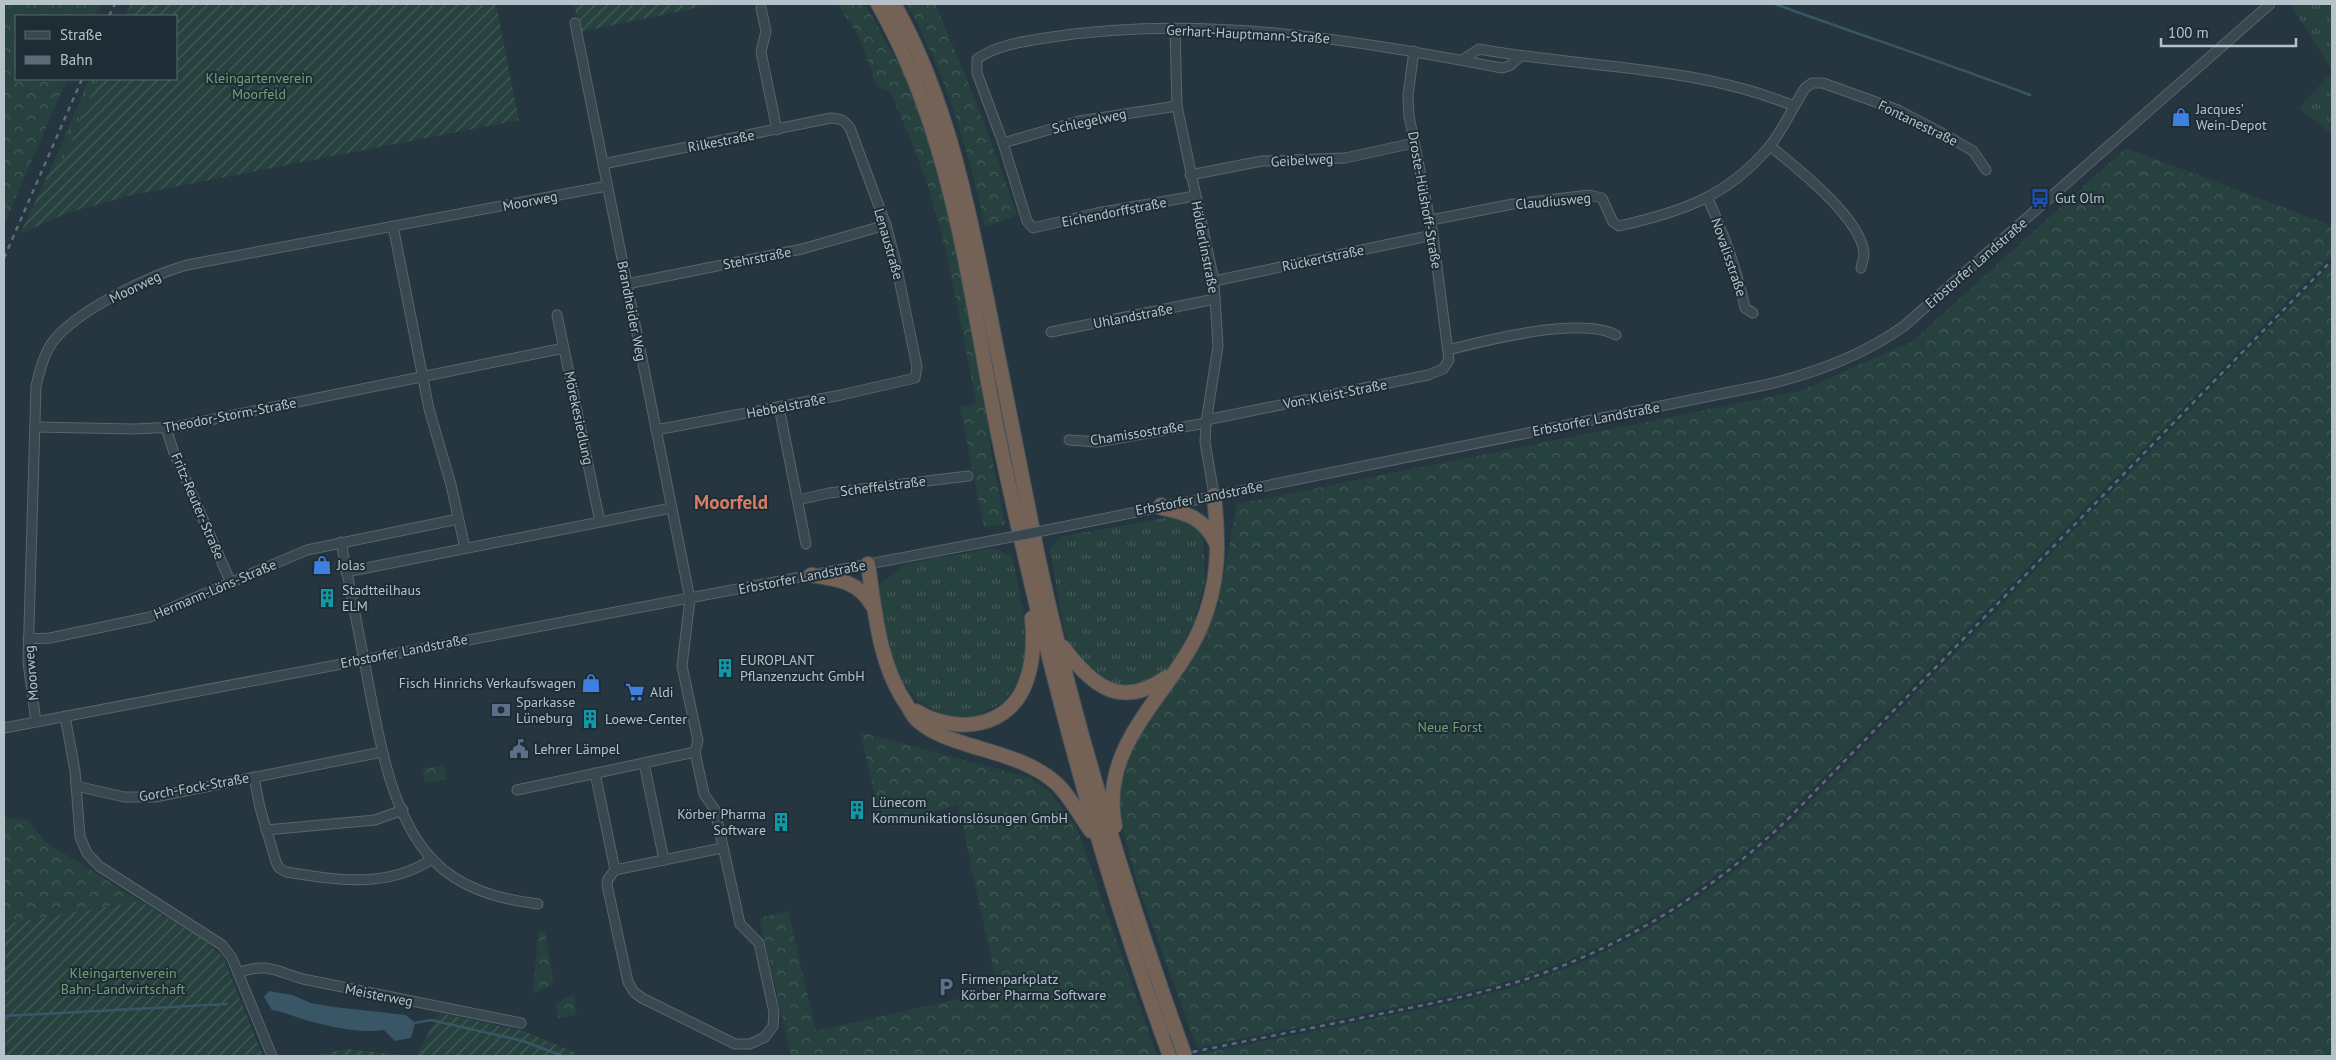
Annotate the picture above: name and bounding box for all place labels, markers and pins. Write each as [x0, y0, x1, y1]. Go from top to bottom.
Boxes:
place label: Jacques’ Wein-Depot [2195, 100, 2267, 134]
shop icon: Jacques’ Wein-Depot [2170, 106, 2192, 128]
bus stop icon: Gut Olm [2029, 187, 2051, 209]
place label: Gut Olm [2055, 189, 2105, 207]
shop icon: Jolas [311, 554, 333, 576]
place label: Jolas [336, 556, 366, 574]
place label: Stadtteilhaus ELM [342, 581, 421, 615]
building icon: Stadtteilhaus ELM [316, 587, 338, 609]
place label: EUROPLANT Pflanzenzucht GmbH [740, 651, 865, 685]
building icon: EUROPLANT Pflanzenzucht GmbH [714, 657, 736, 679]
shop icon: Fisch Hinrichs Verkaufswagen [580, 672, 602, 694]
place label: Fisch Hinrichs Verkaufswagen [399, 674, 576, 692]
supermarket icon: Aldi [624, 681, 646, 703]
place label: Aldi [650, 683, 674, 701]
place label: Sparkasse Lüneburg [516, 693, 575, 727]
bank icon: Sparkasse Lüneburg [490, 699, 512, 721]
building icon: Loewe-Center [579, 708, 601, 730]
place label: Loewe-Center [605, 710, 687, 728]
public building icon: Lehrer Lämpel [508, 738, 530, 760]
place label: Lehrer Lämpel [534, 740, 620, 758]
place label: Lünecom Kommunikationslösungen GmbH [872, 793, 1068, 827]
building icon: Lünecom Kommunikationslösungen GmbH [846, 799, 868, 821]
place label: Körber Pharma Software [677, 805, 766, 839]
building icon: Körber Pharma Software [770, 811, 792, 833]
place label: Firmenparkplatz Körber Pharma Software [961, 970, 1106, 1004]
parking icon: Firmenparkplatz Körber Pharma Software [935, 976, 957, 998]

